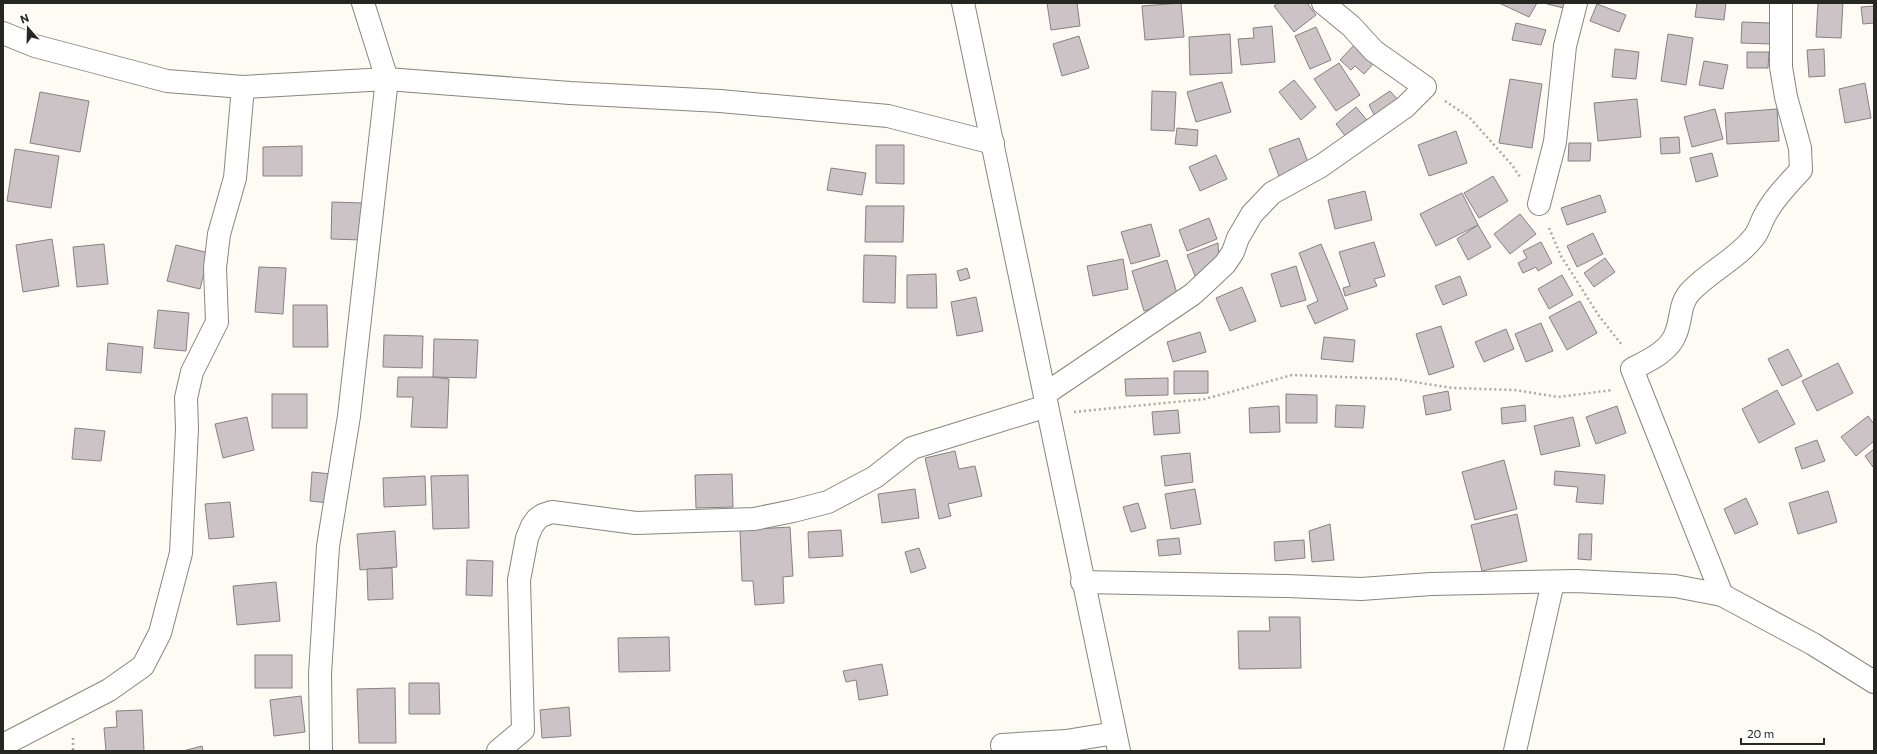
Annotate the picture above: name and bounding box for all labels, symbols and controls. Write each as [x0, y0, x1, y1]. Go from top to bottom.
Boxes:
north arrow [8, 8, 48, 48]
text: N [18, 11, 31, 26]
scale bar [1741, 720, 1824, 746]
text: 20 m [1747, 726, 1774, 740]

